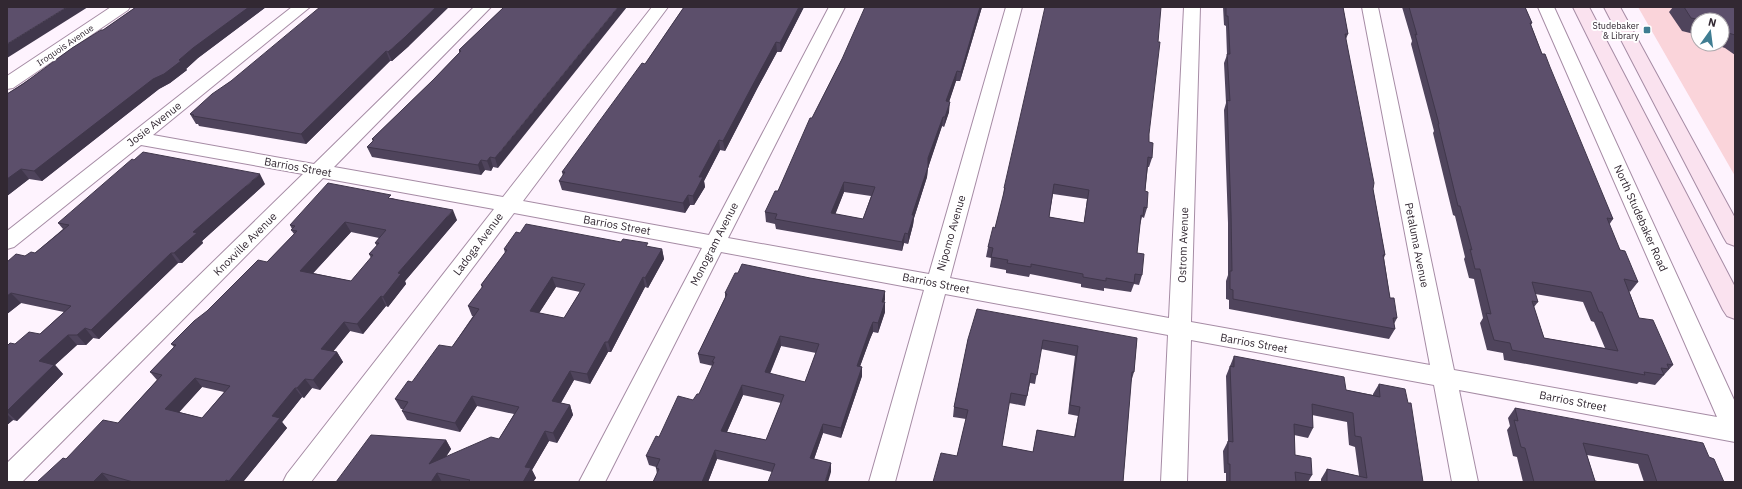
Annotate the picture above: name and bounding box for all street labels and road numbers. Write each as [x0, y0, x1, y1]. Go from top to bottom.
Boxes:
street label: Iroquois Avenue [35, 22, 96, 68]
street label: Josie Avenue [124, 98, 184, 150]
street label: Barrios Street [263, 154, 333, 180]
street label: North Studebaker Road [1611, 162, 1671, 274]
street label: Nipomo Avenue [933, 194, 969, 272]
street label: Monogram Avenue [687, 200, 741, 288]
street label: Petaluma Avenue [1402, 201, 1432, 289]
street label: Ostrom Avenue [1175, 207, 1191, 283]
street label: Knoxville Avenue [210, 209, 280, 279]
street label: Ladoga Avenue [450, 210, 506, 278]
street label: Barrios Street [582, 212, 652, 238]
street label: Barrios Street [901, 270, 971, 296]
street label: Barrios Street [1219, 330, 1289, 356]
street label: Barrios Street [1538, 388, 1608, 414]

